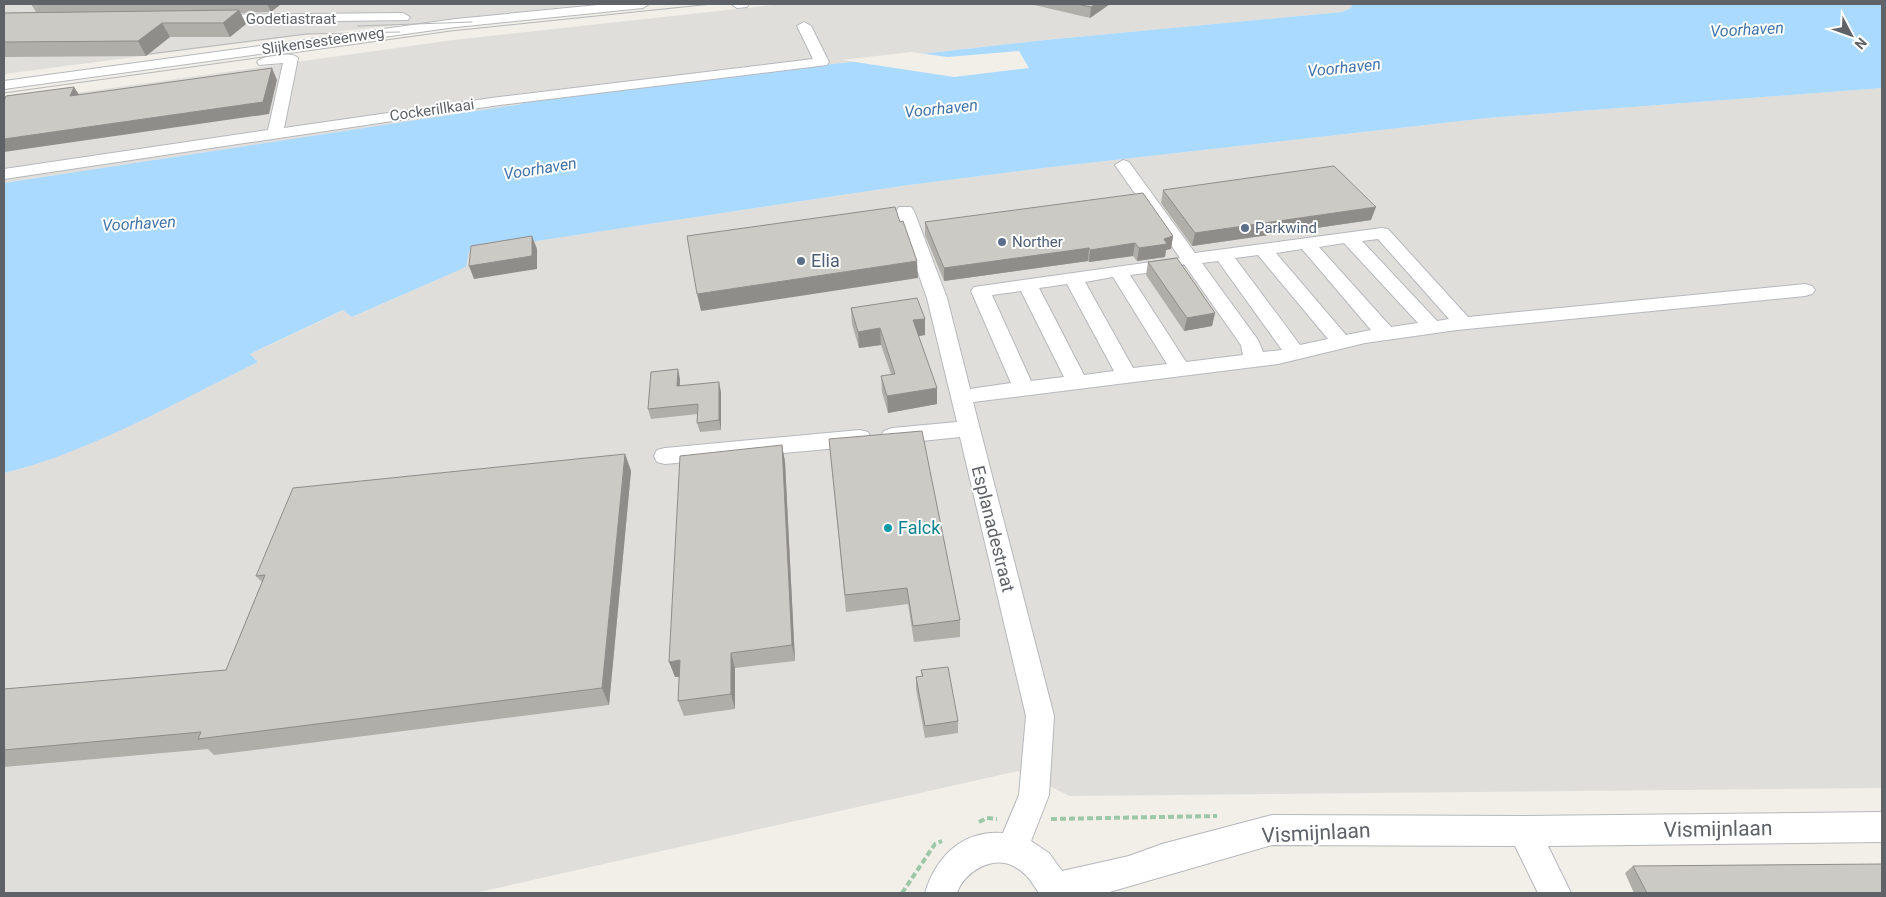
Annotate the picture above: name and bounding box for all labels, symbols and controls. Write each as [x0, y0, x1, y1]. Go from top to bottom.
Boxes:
street label: Godetiastraat [246, 10, 336, 28]
north arrow [1826, 10, 1876, 60]
water label: Voorhaven [1710, 18, 1784, 41]
street label: Slijkensesteenweg [261, 23, 385, 59]
text: N [1852, 35, 1870, 53]
water label: Voorhaven [1306, 54, 1382, 81]
street label: Cockerillkaai [389, 95, 475, 125]
water label: Voorhaven [903, 95, 979, 122]
water label: Voorhaven [502, 153, 578, 184]
water label: Voorhaven [102, 212, 176, 235]
place label: Parkwind [1255, 219, 1317, 237]
marker: Parkwind [1239, 222, 1251, 234]
place label: Norther [1012, 233, 1063, 251]
marker: Norther [996, 236, 1008, 248]
place label: Elia [811, 250, 840, 271]
marker: Elia [795, 255, 807, 267]
street label: Esplanadestraat [968, 463, 1019, 594]
place label: Falck [898, 517, 941, 538]
marker: Falck [882, 522, 894, 534]
street label: Vismijnlaan [1663, 816, 1773, 842]
street label: Vismijnlaan [1261, 818, 1371, 848]

